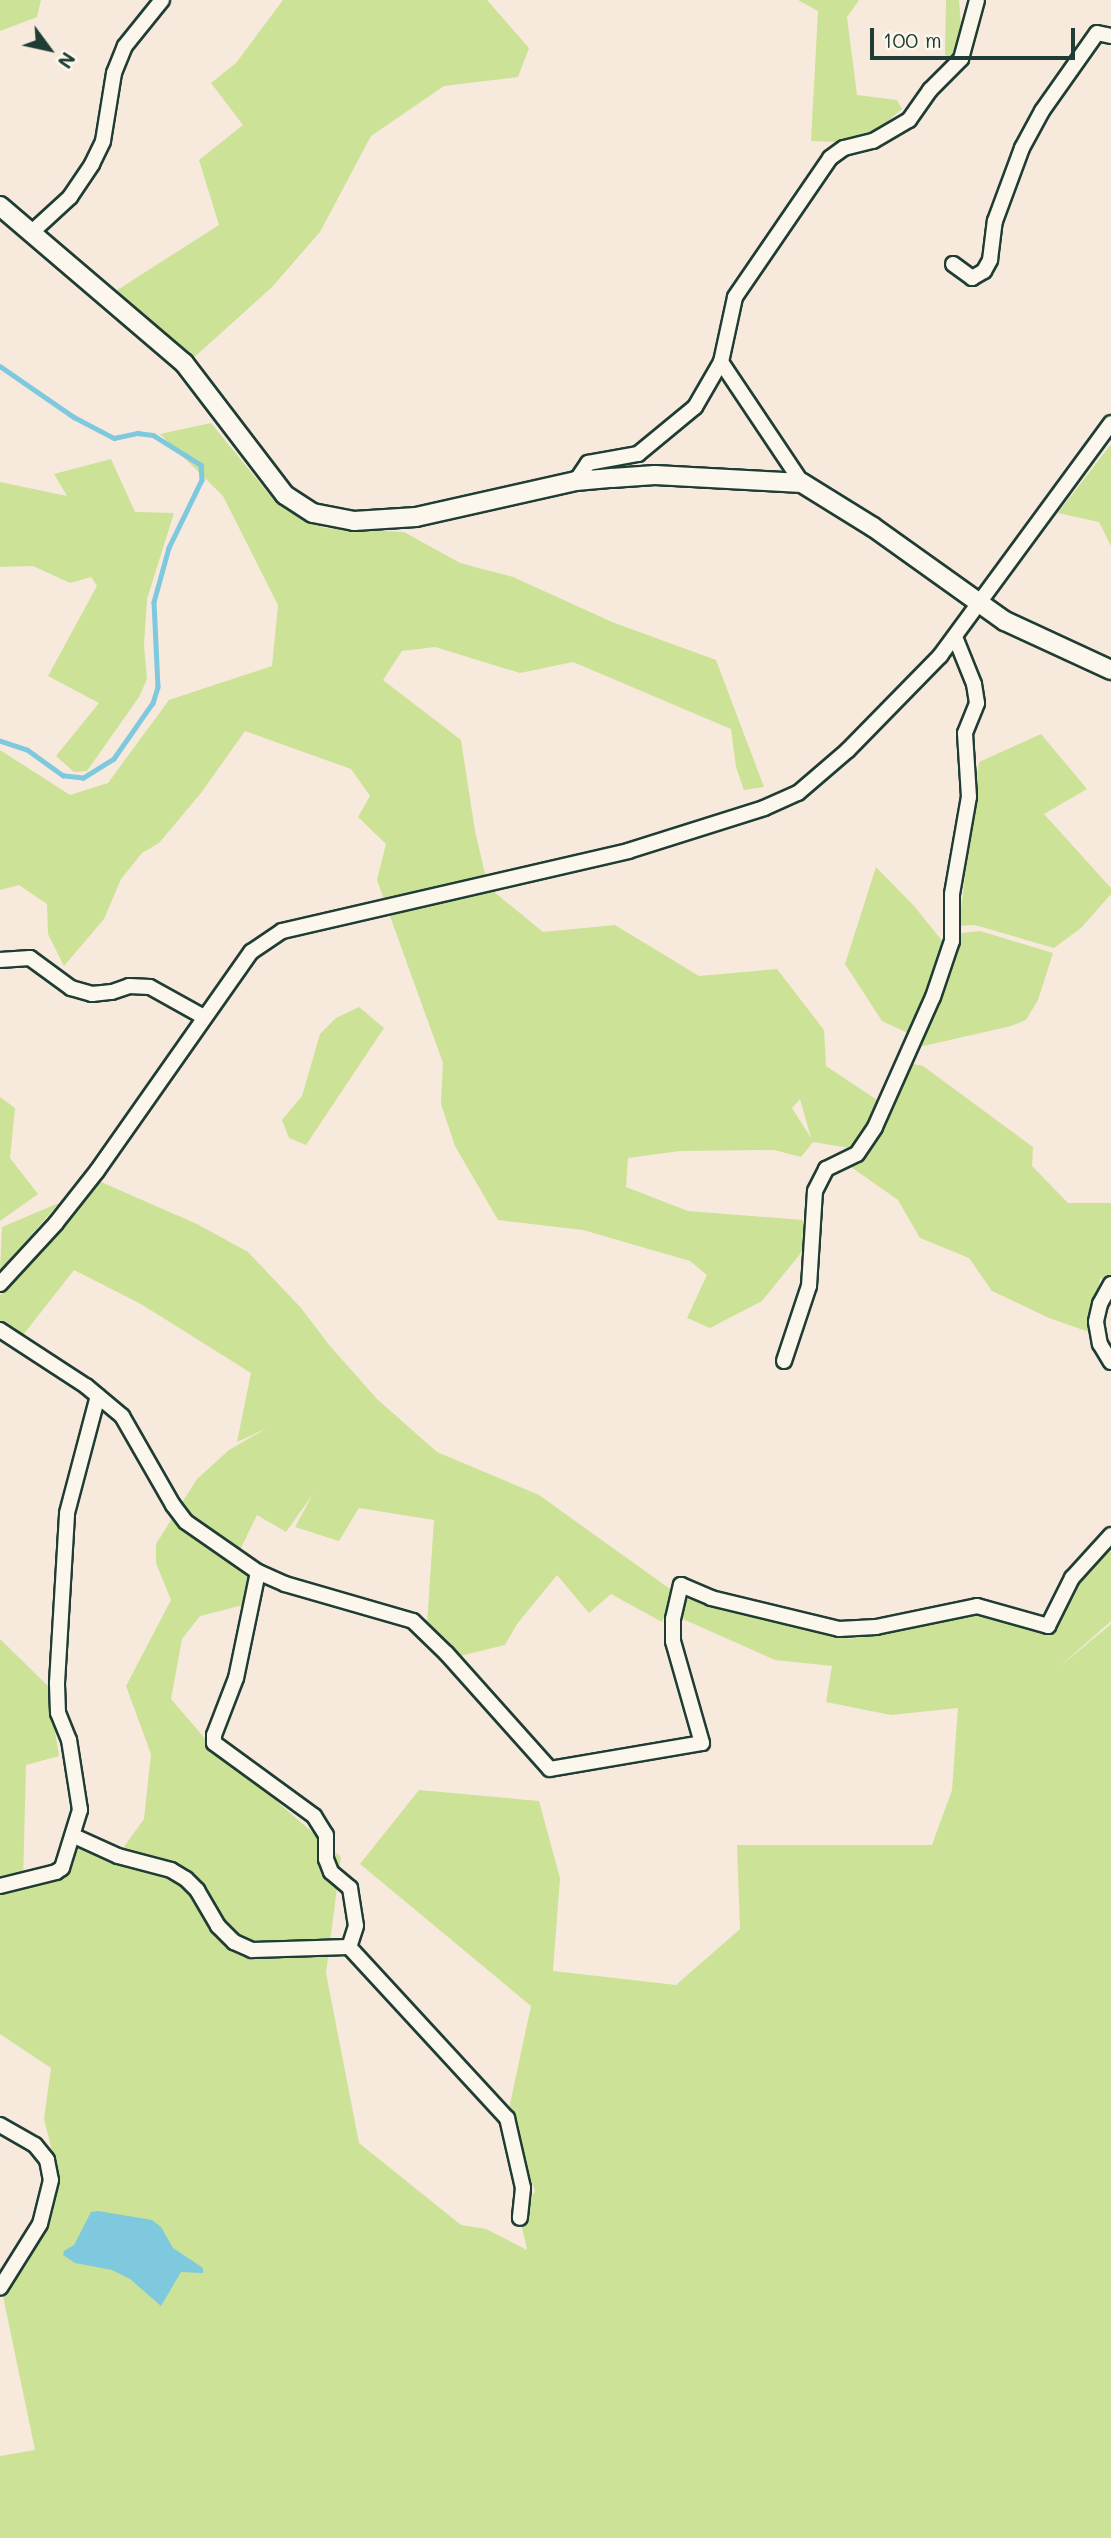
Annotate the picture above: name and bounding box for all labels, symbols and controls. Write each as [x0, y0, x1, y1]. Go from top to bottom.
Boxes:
north arrow [14, 14, 84, 84]
scale bar [873, 14, 1078, 58]
text: 100 m [883, 26, 942, 53]
text: N [53, 48, 81, 74]

